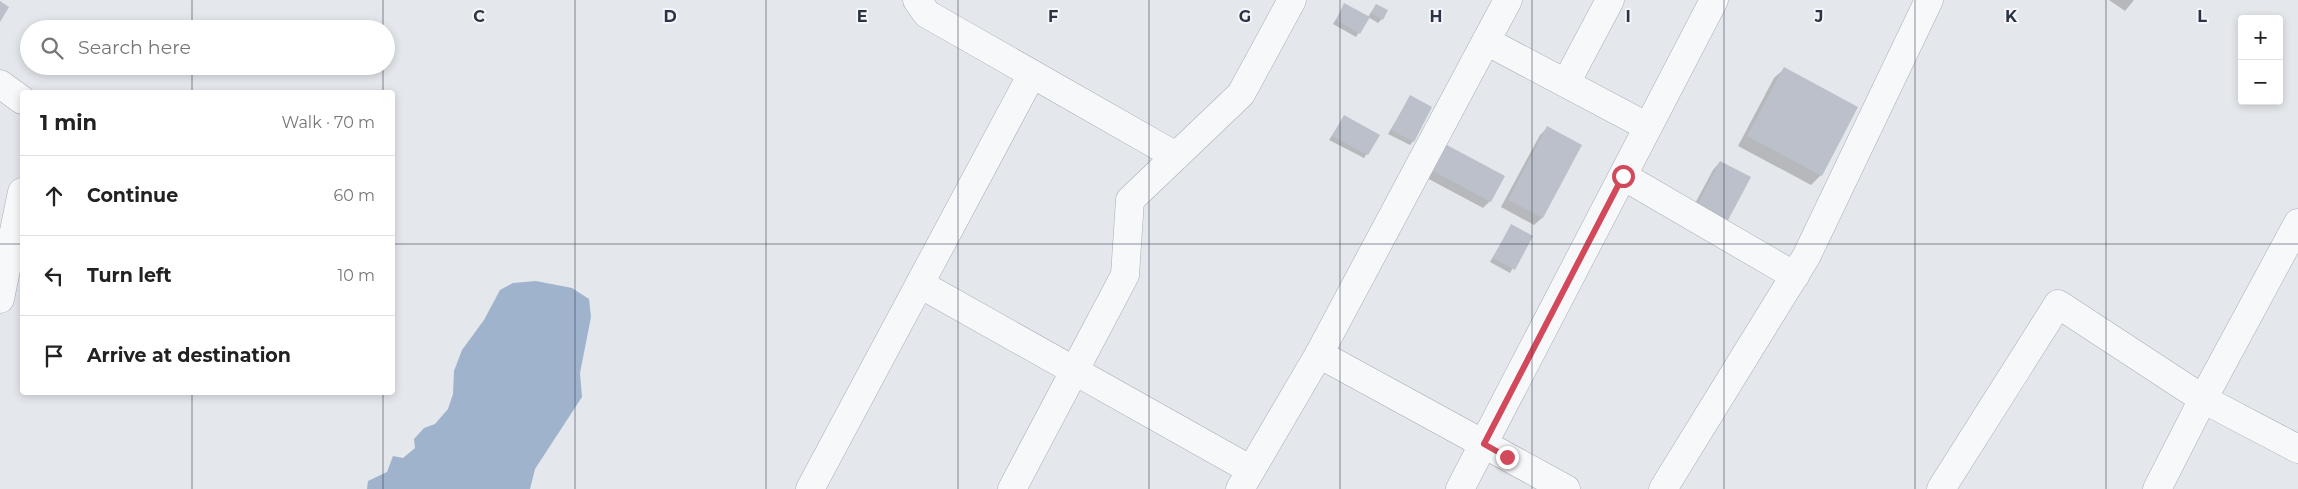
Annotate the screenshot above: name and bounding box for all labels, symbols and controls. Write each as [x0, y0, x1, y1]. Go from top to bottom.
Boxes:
text: C [473, 7, 485, 26]
text: D [663, 7, 677, 26]
text: E [857, 7, 867, 26]
text: F [1048, 7, 1058, 26]
text: G [1239, 7, 1251, 26]
text: H [1430, 7, 1442, 26]
text: I [1625, 7, 1631, 26]
text: J [1814, 7, 1823, 26]
text: K [2005, 7, 2018, 26]
text: L [2197, 7, 2207, 26]
map controls [2238, 15, 2283, 105]
button: + [2238, 15, 2283, 60]
search box [20, 20, 395, 75]
icon: search [38, 34, 66, 62]
text: Search here [78, 36, 191, 59]
button: − [2238, 60, 2283, 105]
text: 1 min [40, 110, 97, 135]
text: Walk · 70 m [282, 113, 375, 132]
route start [1612, 165, 1635, 188]
icon: ahead [40, 182, 68, 210]
text: Continue [87, 184, 178, 207]
text: 60 m [333, 186, 375, 205]
icon: left [40, 262, 68, 290]
text: Turn left [87, 264, 172, 287]
text: 10 m [337, 266, 375, 285]
icon: arrive [40, 342, 68, 370]
text: Arrive at destination [87, 344, 291, 367]
route end [1496, 446, 1519, 469]

